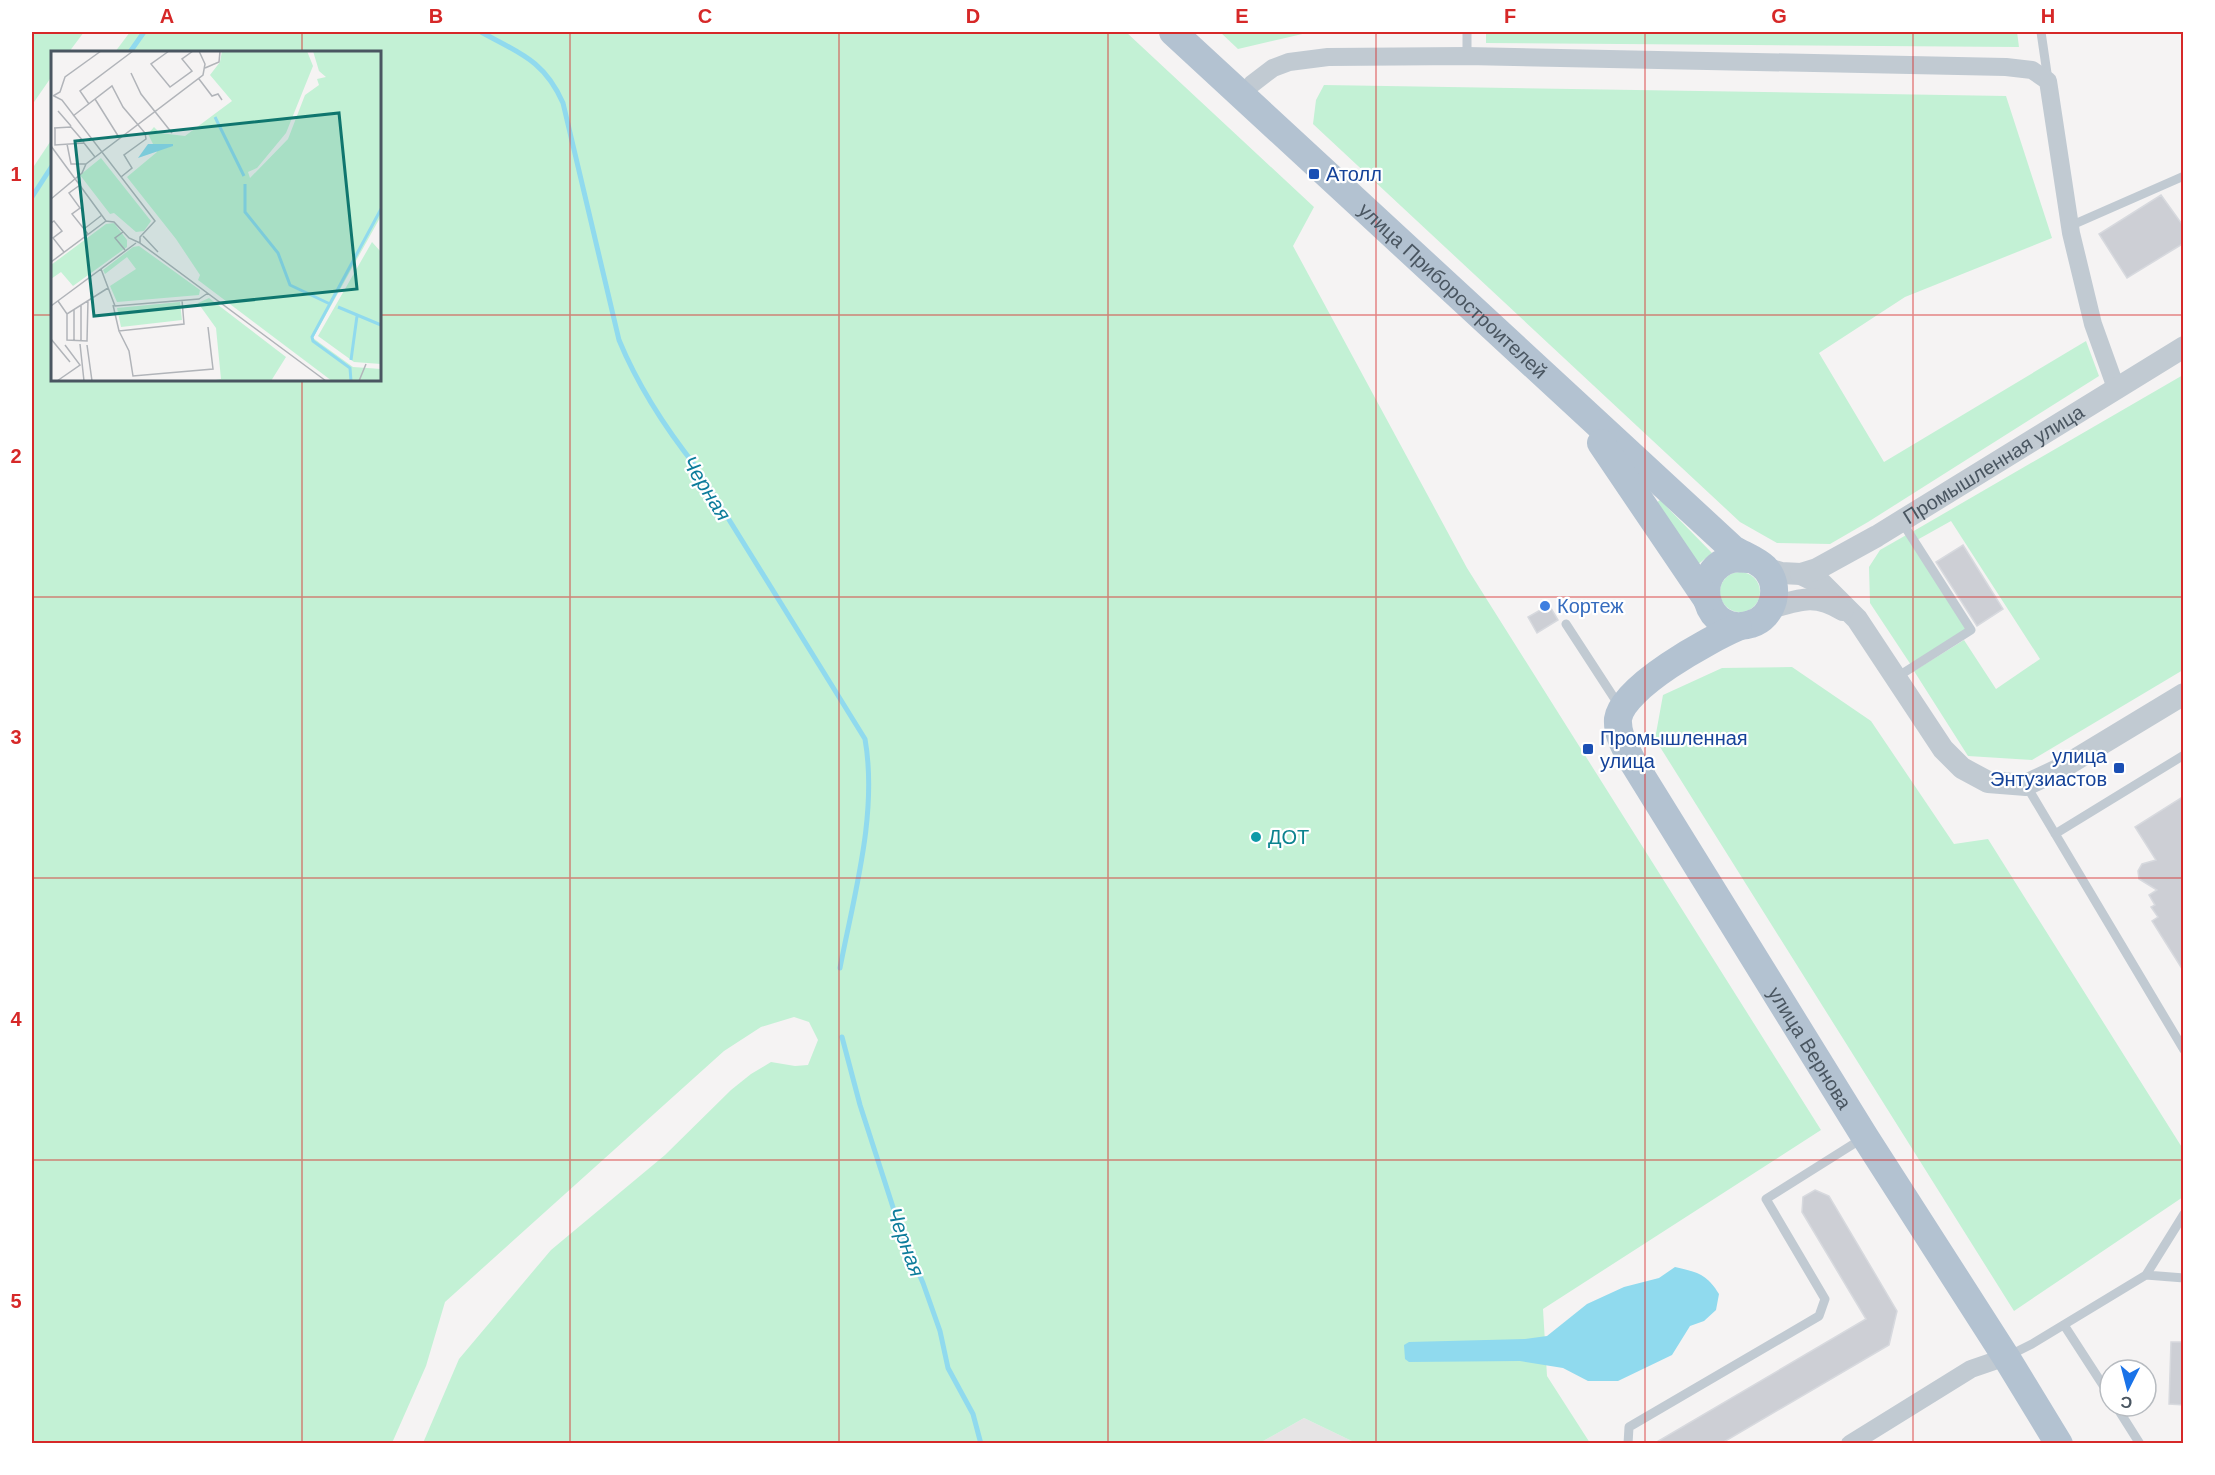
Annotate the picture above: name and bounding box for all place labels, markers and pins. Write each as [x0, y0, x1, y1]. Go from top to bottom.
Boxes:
place label: Атолл [1326, 163, 1382, 185]
marker: Атолл [1307, 167, 1321, 181]
place label: Кортеж [1557, 595, 1624, 617]
marker: Кортеж [1538, 599, 1552, 613]
place label: Промышленная улица [1600, 727, 1748, 772]
marker: Промышленная улица [1581, 742, 1595, 756]
place label: улица Энтузиастов [1990, 745, 2108, 790]
marker: улица Энтузиастов [2112, 761, 2126, 775]
place label: ДОТ [1268, 826, 1309, 848]
marker: ДОТ [1249, 830, 1263, 844]

